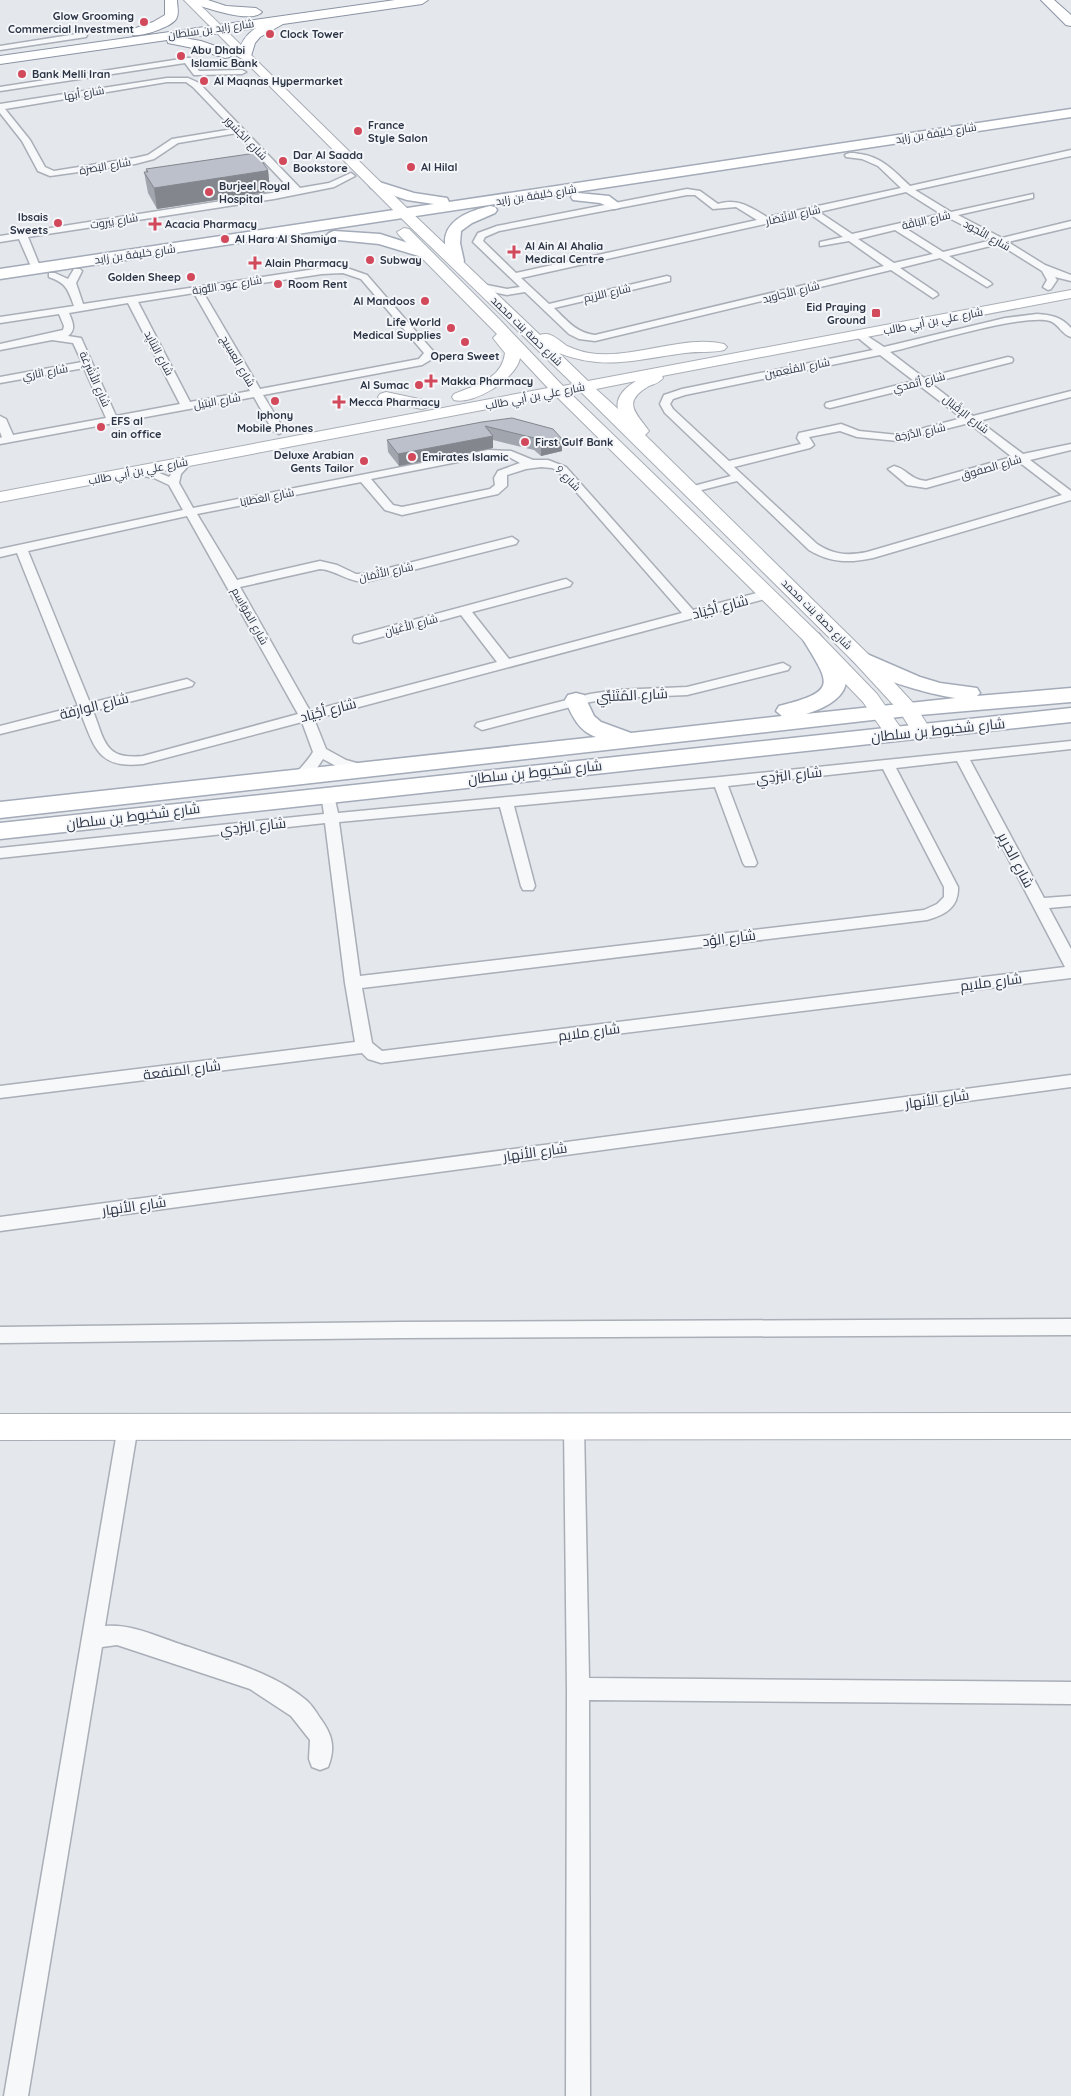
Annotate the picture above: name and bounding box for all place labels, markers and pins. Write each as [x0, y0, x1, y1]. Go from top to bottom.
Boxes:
place label: Glow Grooming Commercial Investment [8, 9, 134, 36]
marker: Glow Grooming Commercial Investment [138, 16, 150, 28]
place label: Clock Tower [280, 27, 344, 41]
marker: Clock Tower [264, 28, 276, 40]
place label: Abu Dhabi Islamic Bank [191, 43, 258, 70]
marker: Abu Dhabi Islamic Bank [175, 50, 187, 62]
place label: Bank Melli Iran [32, 67, 110, 81]
marker: Bank Melli Iran [16, 68, 28, 80]
place label: Al Maqnas Hypermarket [214, 74, 343, 88]
marker: Al Maqnas Hypermarket [198, 75, 210, 87]
place label: France Style Salon [368, 118, 428, 145]
marker: France Style Salon [352, 125, 364, 137]
place label: Dar Al Saada Bookstore [293, 148, 363, 175]
marker: Dar Al Saada Bookstore [277, 155, 289, 167]
place label: Al Hilal [421, 160, 457, 174]
marker: Al Hilal [405, 161, 417, 173]
place label: Burjeel Royal Hospital [219, 179, 290, 206]
marker: Burjeel Royal Hospital [203, 186, 215, 198]
place label: Ibsais Sweets [10, 210, 48, 237]
marker: Ibsais Sweets [52, 217, 64, 229]
place label: Acacia Pharmacy [165, 217, 257, 231]
marker: Acacia Pharmacy [149, 218, 161, 230]
place label: Al Hara Al Shamiya [235, 232, 337, 246]
marker: Al Hara Al Shamiya [219, 233, 231, 245]
place label: Al Ain Al Ahalia Medical Centre [525, 239, 605, 266]
marker: Al Ain Al Ahalia Medical Centre [507, 245, 521, 259]
place label: Subway [380, 253, 422, 267]
marker: Subway [364, 254, 376, 266]
place label: Alain Pharmacy [265, 256, 348, 270]
marker: Alain Pharmacy [249, 257, 261, 269]
place label: Golden Sheep [108, 270, 181, 284]
marker: Golden Sheep [185, 271, 197, 283]
place label: Room Rent [288, 277, 348, 291]
marker: Room Rent [272, 278, 284, 290]
place label: Al Mandoos [354, 294, 415, 308]
marker: Al Mandoos [419, 295, 431, 307]
place label: Eid Praying Ground [806, 300, 866, 327]
marker: Eid Praying Ground [870, 307, 882, 319]
place label: Life World Medical Supplies [353, 315, 441, 342]
marker: Life World Medical Supplies [445, 322, 457, 334]
marker: Opera Sweet [459, 336, 471, 348]
place label: Opera Sweet [431, 349, 499, 363]
place label: Makka Pharmacy [441, 374, 533, 388]
marker: Makka Pharmacy [425, 375, 437, 387]
place label: Al Sumac [360, 378, 409, 392]
marker: Al Sumac [413, 379, 425, 391]
marker: Iphony Mobile Phones [269, 395, 281, 407]
place label: Mecca Pharmacy [349, 395, 440, 409]
marker: Mecca Pharmacy [333, 396, 345, 408]
place label: Iphony Mobile Phones [237, 408, 313, 435]
place label: EFS al ain office [111, 414, 162, 441]
marker: EFS al ain office [95, 421, 107, 433]
place label: First Gulf Bank [535, 435, 613, 449]
marker: First Gulf Bank [519, 436, 531, 448]
place label: Deluxe Arabian Gents Tailor [274, 448, 354, 475]
place label: Emirates Islamic [422, 450, 509, 464]
marker: Emirates Islamic [406, 451, 418, 463]
marker: Deluxe Arabian Gents Tailor [358, 455, 370, 467]

